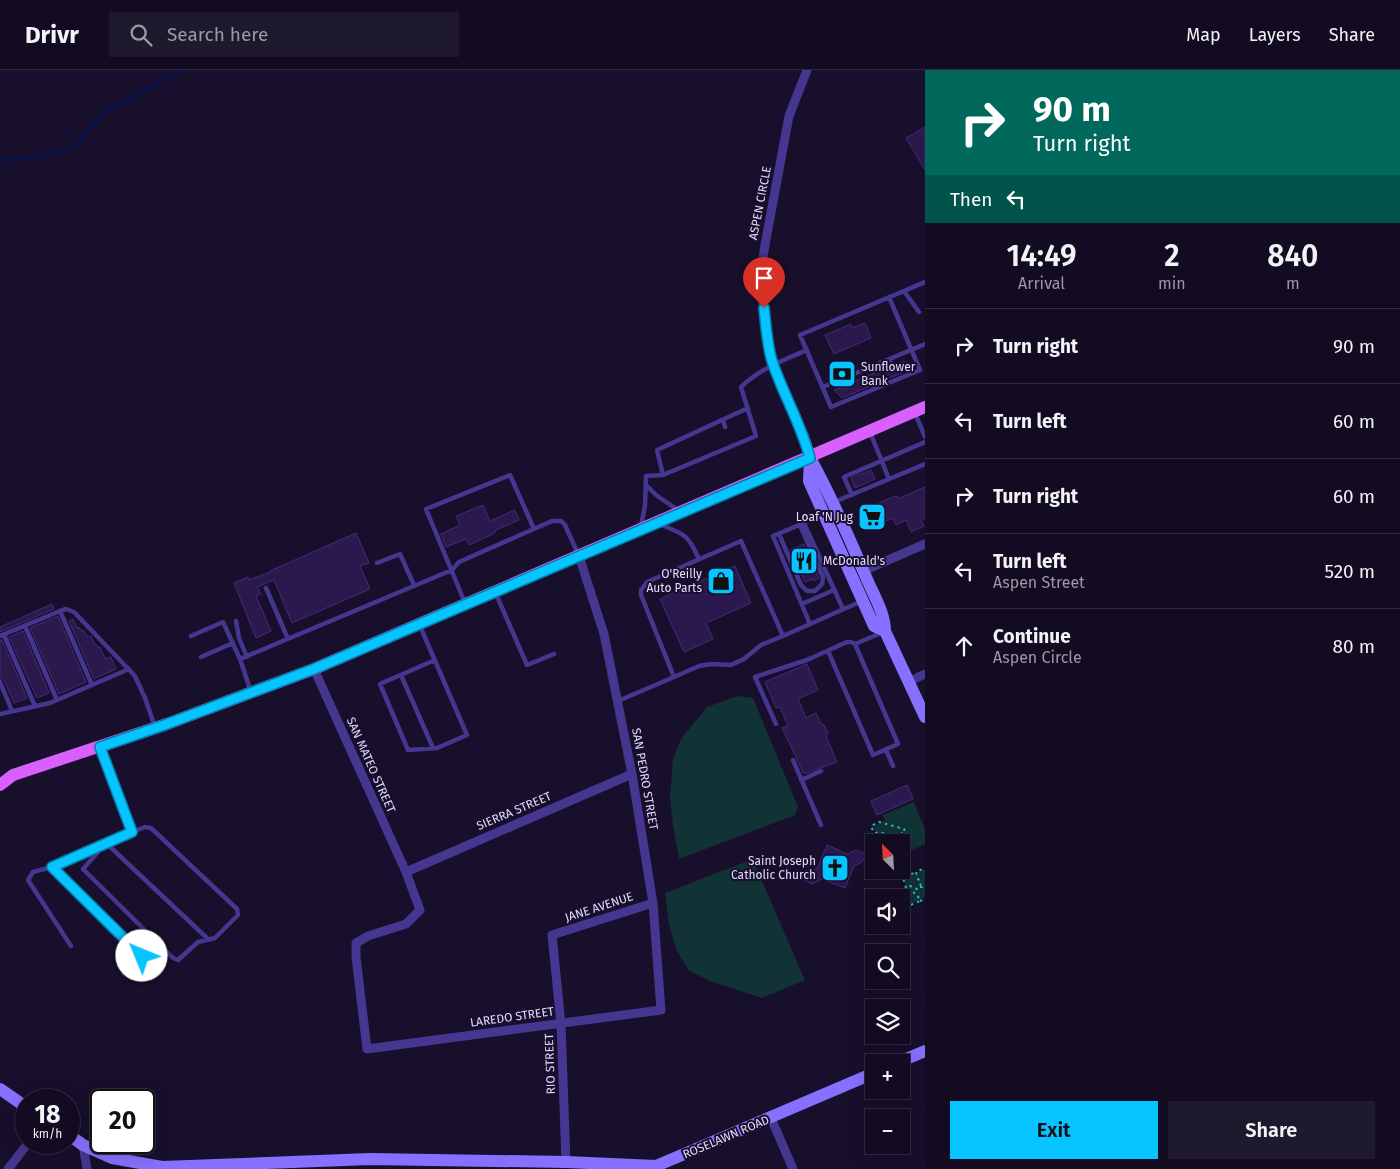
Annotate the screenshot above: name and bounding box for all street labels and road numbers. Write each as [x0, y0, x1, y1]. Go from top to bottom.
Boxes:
street label: ASPEN CIRCLE [746, 165, 774, 241]
street label: SAN MATEO STREET [344, 715, 399, 816]
street label: SAN PEDRO STREET [629, 727, 661, 832]
street label: SIERRA STREET [475, 789, 554, 833]
street label: JANE AVENUE [563, 889, 635, 925]
street label: LAREDO STREET [469, 1004, 556, 1030]
street label: RIO STREET [542, 1032, 558, 1095]
street label: ROSELAWN ROAD [681, 1112, 772, 1162]

